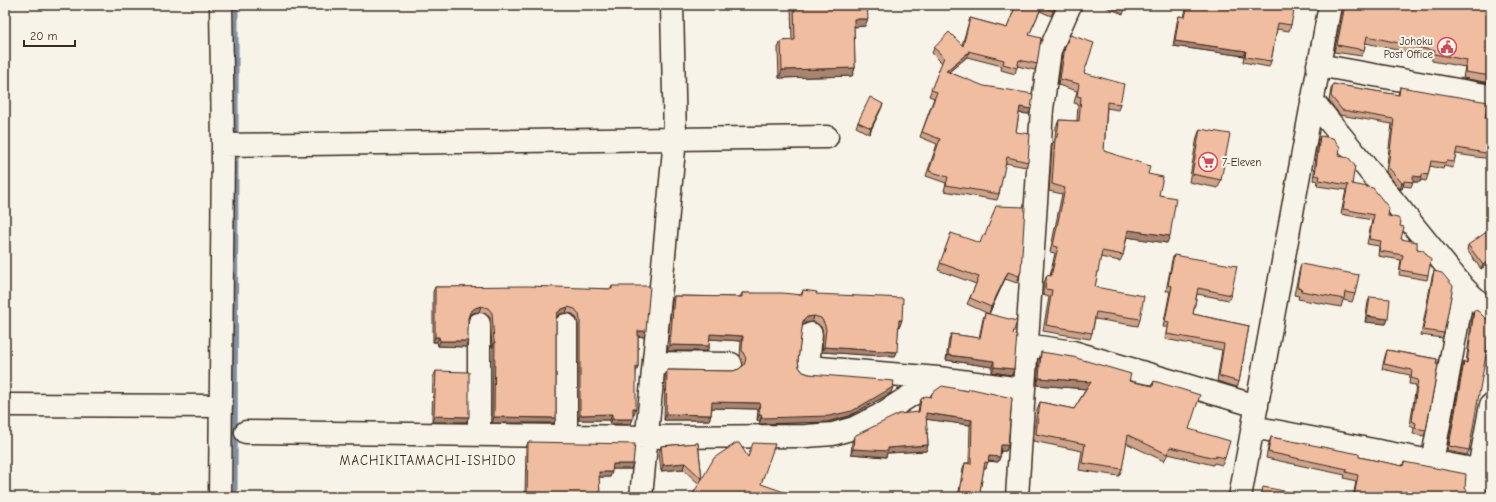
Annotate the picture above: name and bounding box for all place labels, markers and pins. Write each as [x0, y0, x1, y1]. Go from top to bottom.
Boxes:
place label: Johoku Post Office [1384, 35, 1433, 61]
public building icon: Johoku Post Office [1436, 36, 1458, 58]
supermarket icon: 7-Eleven [1197, 151, 1219, 173]
place label: 7-Eleven [1222, 156, 1261, 169]

